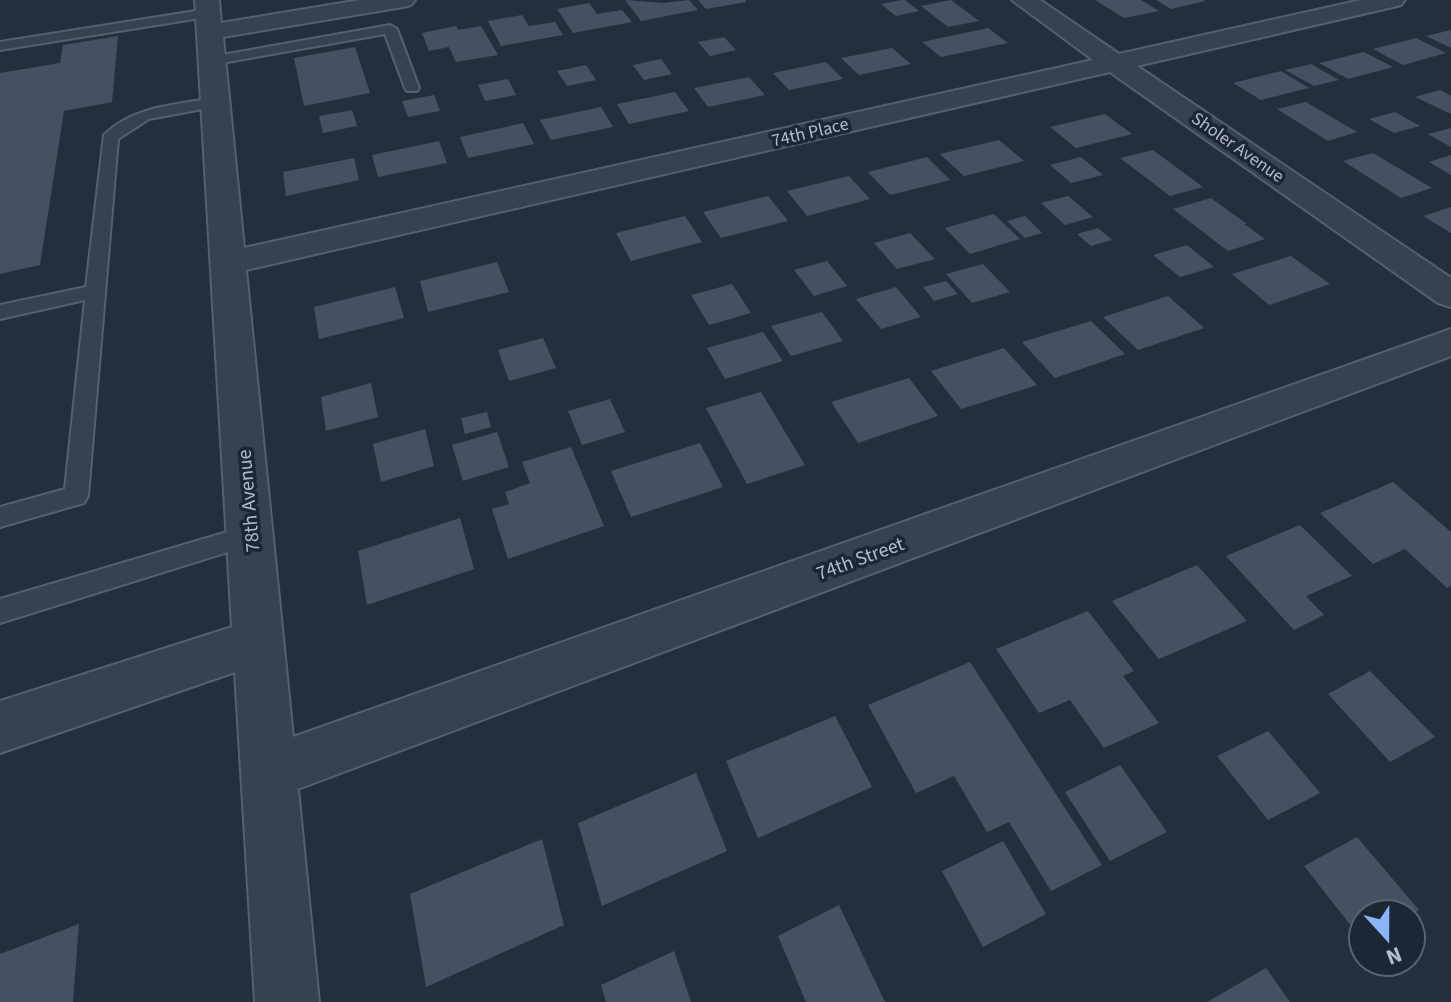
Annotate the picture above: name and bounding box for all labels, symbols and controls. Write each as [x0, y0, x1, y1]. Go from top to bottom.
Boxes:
street label: Sholer Avenue [1186, 106, 1289, 189]
street label: 74th Place [769, 112, 851, 153]
street label: 78th Avenue [231, 448, 267, 554]
street label: 74th Street [812, 530, 908, 588]
north arrow [1347, 898, 1427, 978]
text: N [1381, 938, 1406, 973]

